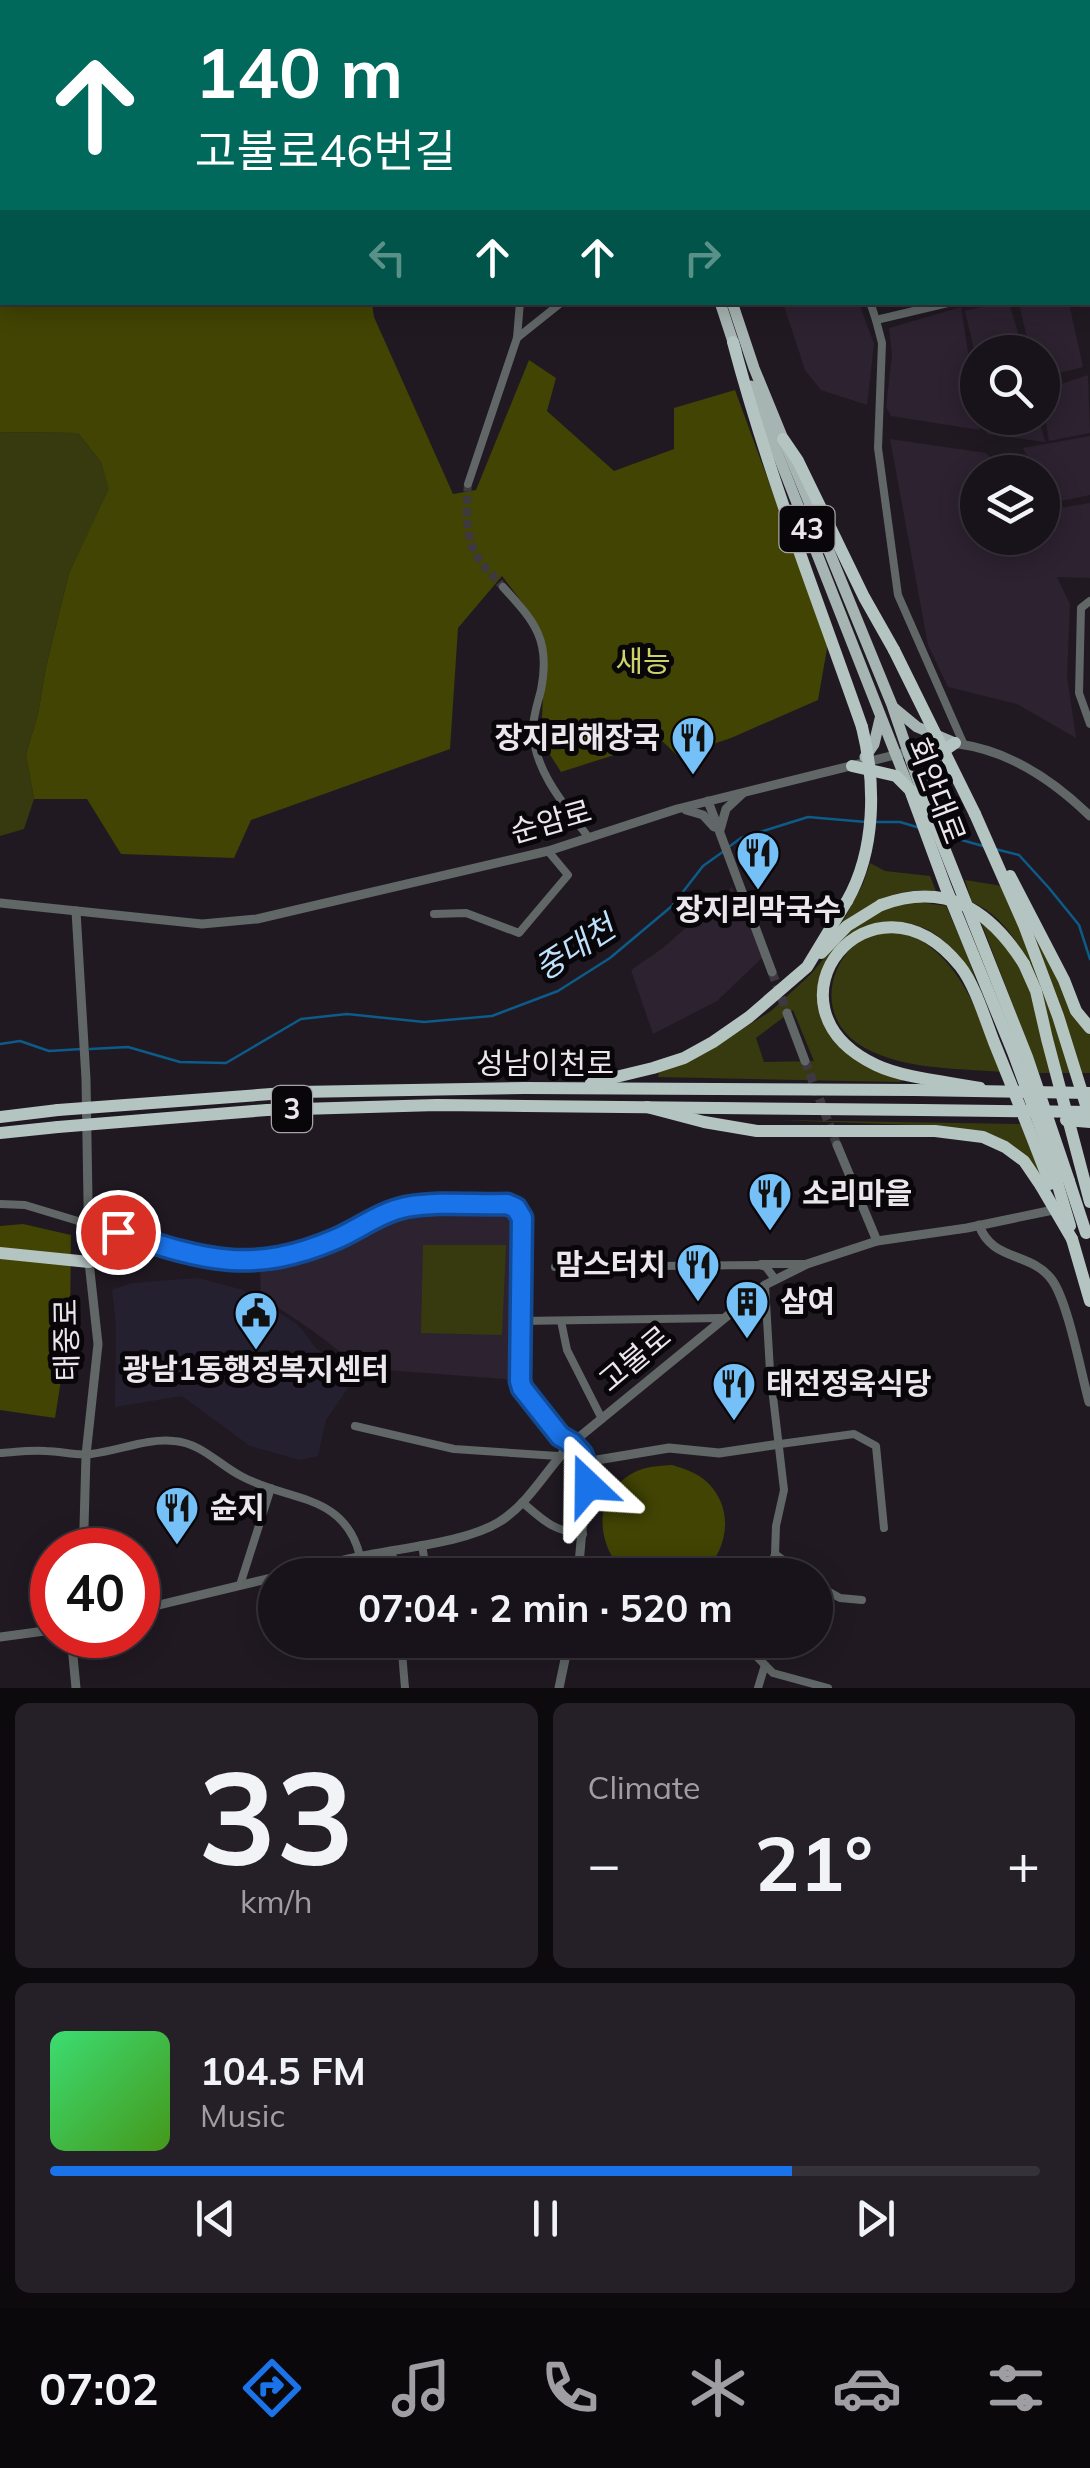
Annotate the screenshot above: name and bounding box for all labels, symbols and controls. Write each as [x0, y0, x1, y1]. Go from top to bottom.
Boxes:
text: 140 m [195, 28, 403, 116]
icon: ahead [30, 40, 160, 170]
text: 고불로46번길 [195, 122, 456, 178]
icon: left [360, 230, 415, 285]
icon: ahead [465, 230, 520, 285]
icon: ahead [570, 230, 625, 285]
icon: right [675, 230, 730, 285]
map controls [960, 335, 1060, 555]
button: search [960, 335, 1060, 435]
button: layers [960, 455, 1060, 555]
road number: 43 [780, 506, 834, 552]
park label: 새능 [615, 642, 671, 680]
restaurant icon: 장지리해장국 [670, 715, 716, 776]
place label: 장지리해장국 [494, 718, 660, 756]
street label: 회안대로 [899, 732, 974, 849]
street label: 순암로 [506, 791, 596, 851]
restaurant icon: 장지리막국수 [735, 830, 781, 891]
place label: 장지리막국수 [675, 890, 841, 928]
water label: 중대천 [527, 904, 625, 988]
street label: 성남이천로 [476, 1044, 614, 1082]
road number: 3 [272, 1086, 312, 1132]
restaurant icon: 소리마을 [747, 1171, 793, 1232]
place label: 소리마을 [802, 1174, 912, 1212]
pin [76, 1190, 161, 1275]
icon: arrive [91, 1205, 146, 1260]
restaurant icon: 맘스터치 [675, 1242, 721, 1303]
place label: 맘스터치 [556, 1245, 666, 1283]
building icon: 삼여 [724, 1279, 770, 1340]
place label: 삼여 [780, 1282, 835, 1320]
public building icon: 광남1동행정복지센터 [233, 1290, 279, 1351]
street label: 태중로 [46, 1298, 86, 1382]
street label: 고불로 [590, 1317, 678, 1399]
place label: 광남1동행정복지센터 [123, 1350, 389, 1388]
restaurant icon: 태전정육식당 [711, 1361, 757, 1422]
place label: 태전정육식당 [766, 1364, 932, 1402]
position arrow [536, 1433, 640, 1537]
restaurant icon: 슌지 [154, 1485, 200, 1546]
place label: 슌지 [210, 1488, 265, 1526]
speed limit sign: 40 [30, 1528, 160, 1658]
text: 07:04 · 2 min · 520 m [358, 1584, 733, 1632]
text: 33 [198, 1734, 354, 1898]
text: Climate [588, 1767, 700, 1807]
text: 21° [755, 1816, 873, 1910]
text: − [588, 1829, 621, 1898]
text: + [1007, 1829, 1040, 1898]
text: km/h [240, 1881, 312, 1921]
text: 104.5 FM [200, 2047, 366, 2095]
text: Music [200, 2095, 285, 2135]
icon: previous [188, 2191, 243, 2246]
icon: pause [518, 2191, 573, 2246]
icon: next [848, 2191, 903, 2246]
icon: directions [237, 2353, 307, 2423]
icon: music [386, 2353, 456, 2423]
icon: phone [535, 2353, 605, 2423]
icon: climate [683, 2353, 753, 2423]
icon: car [832, 2353, 902, 2423]
icon: filters [981, 2353, 1051, 2423]
text: 07:02 [39, 2360, 159, 2416]

